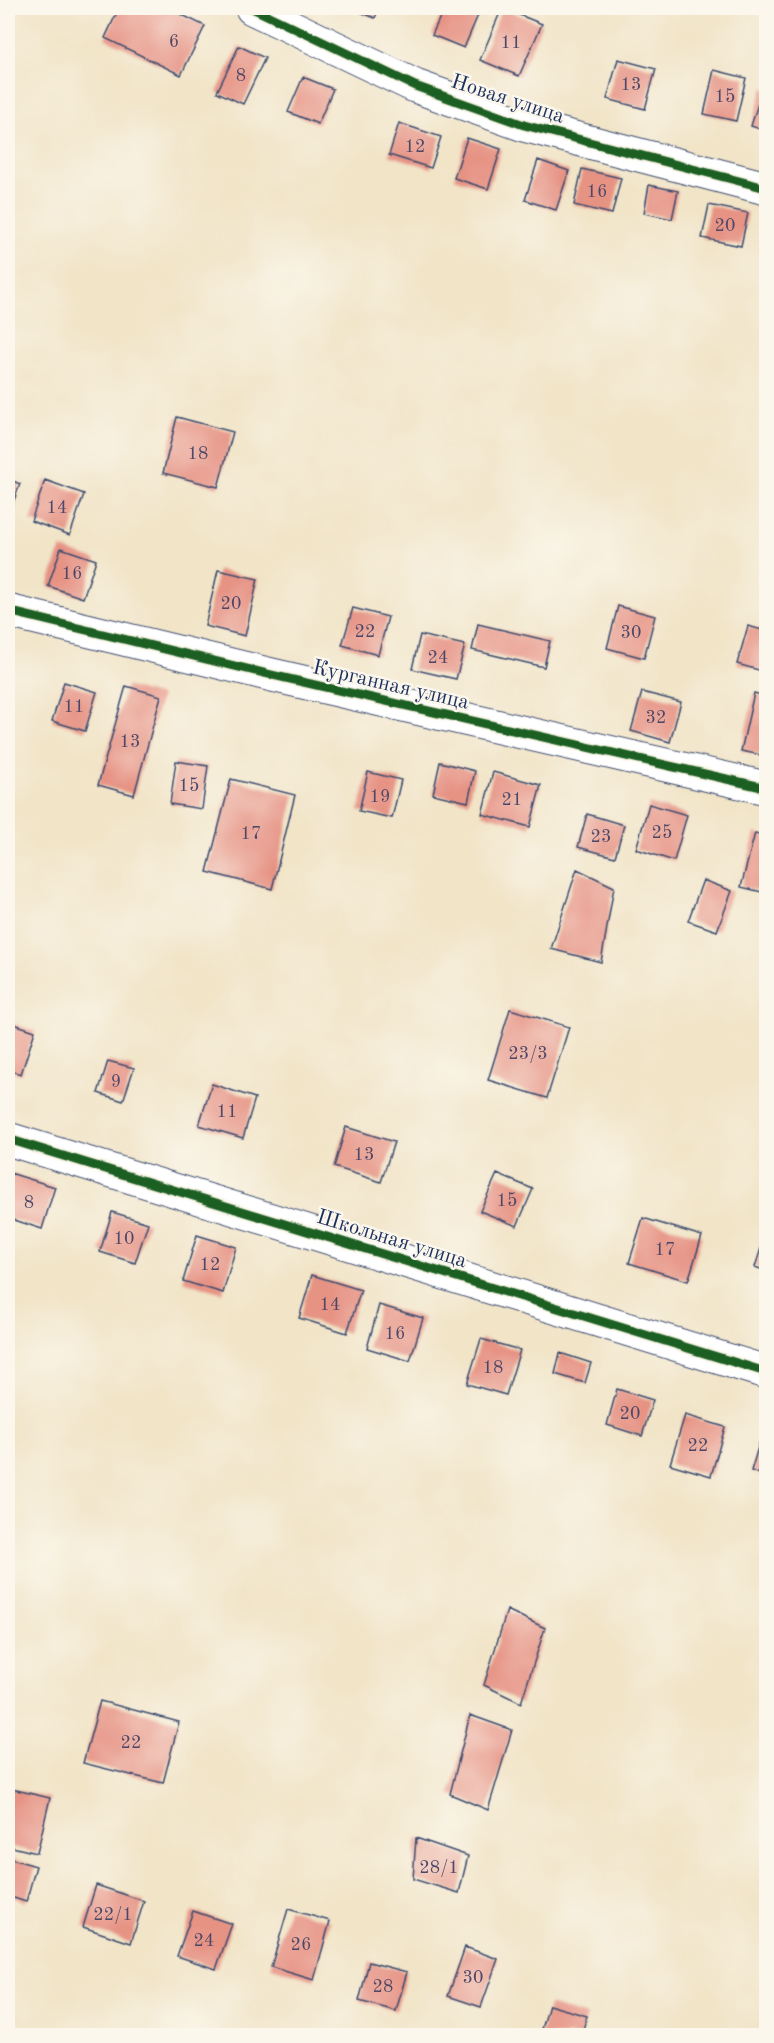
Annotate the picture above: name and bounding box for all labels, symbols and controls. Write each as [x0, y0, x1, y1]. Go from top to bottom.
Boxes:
house number: 6 [169, 33, 179, 51]
house number: 11 [501, 34, 521, 52]
house number: 8 [236, 67, 246, 85]
street label: Новая улица [448, 71, 567, 128]
house number: 13 [621, 76, 641, 94]
house number: 15 [715, 88, 735, 106]
house number: 12 [405, 138, 425, 156]
house number: 16 [587, 183, 607, 201]
house number: 20 [715, 217, 735, 235]
house number: 18 [188, 445, 208, 463]
house number: 14 [47, 499, 67, 517]
house number: 16 [62, 565, 82, 583]
house number: 20 [221, 595, 241, 613]
house number: 22 [355, 623, 375, 641]
house number: 30 [621, 624, 641, 642]
house number: 24 [428, 649, 448, 667]
street label: Курганная улица [310, 657, 471, 714]
house number: 11 [64, 698, 84, 716]
house number: 32 [646, 709, 666, 727]
house number: 13 [120, 733, 140, 751]
house number: 15 [179, 777, 199, 795]
house number: 19 [370, 788, 390, 806]
house number: 21 [502, 791, 522, 809]
house number: 25 [652, 824, 672, 842]
house number: 17 [241, 825, 261, 843]
house number: 23 [591, 828, 611, 846]
house number: 23/3 [508, 1045, 548, 1063]
house number: 9 [111, 1073, 121, 1091]
house number: 11 [217, 1103, 237, 1121]
house number: 13 [354, 1146, 374, 1164]
house number: 15 [497, 1192, 517, 1210]
house number: 8 [24, 1194, 34, 1212]
street label: Школьная улица [314, 1207, 469, 1272]
house number: 10 [114, 1230, 134, 1248]
house number: 17 [655, 1241, 675, 1259]
house number: 12 [200, 1256, 220, 1274]
house number: 14 [320, 1296, 340, 1314]
house number: 16 [385, 1325, 405, 1343]
house number: 18 [483, 1359, 503, 1377]
house number: 20 [620, 1405, 640, 1423]
house number: 22 [688, 1437, 708, 1455]
house number: 22 [121, 1734, 141, 1752]
house number: 28/1 [419, 1859, 459, 1877]
house number: 22/1 [93, 1906, 133, 1924]
house number: 24 [194, 1932, 214, 1950]
house number: 26 [291, 1936, 311, 1954]
house number: 30 [463, 1969, 483, 1987]
house number: 28 [373, 1978, 393, 1996]

